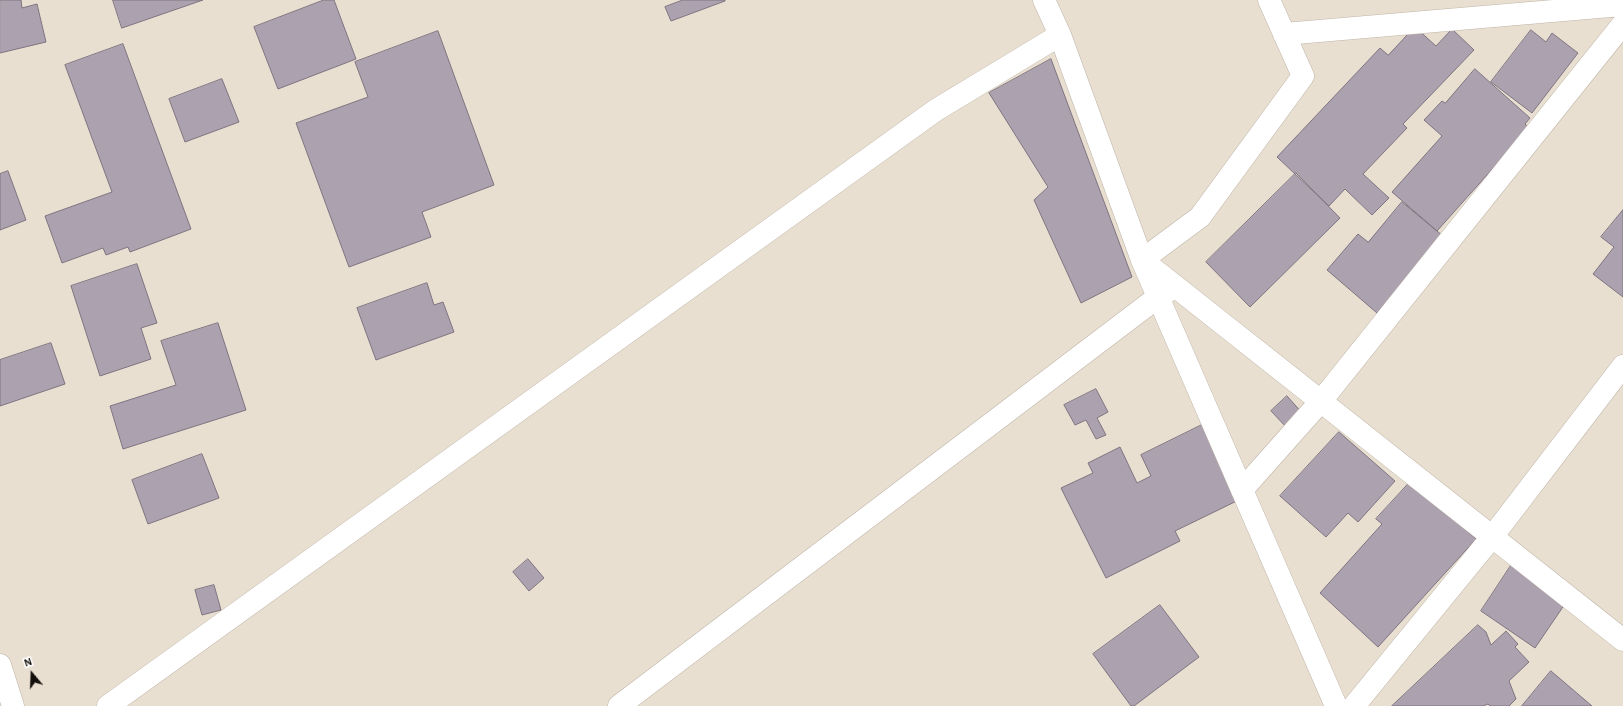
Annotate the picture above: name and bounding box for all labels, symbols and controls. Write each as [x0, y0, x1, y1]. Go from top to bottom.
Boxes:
north arrow [12, 654, 52, 694]
text: N [23, 656, 33, 669]

